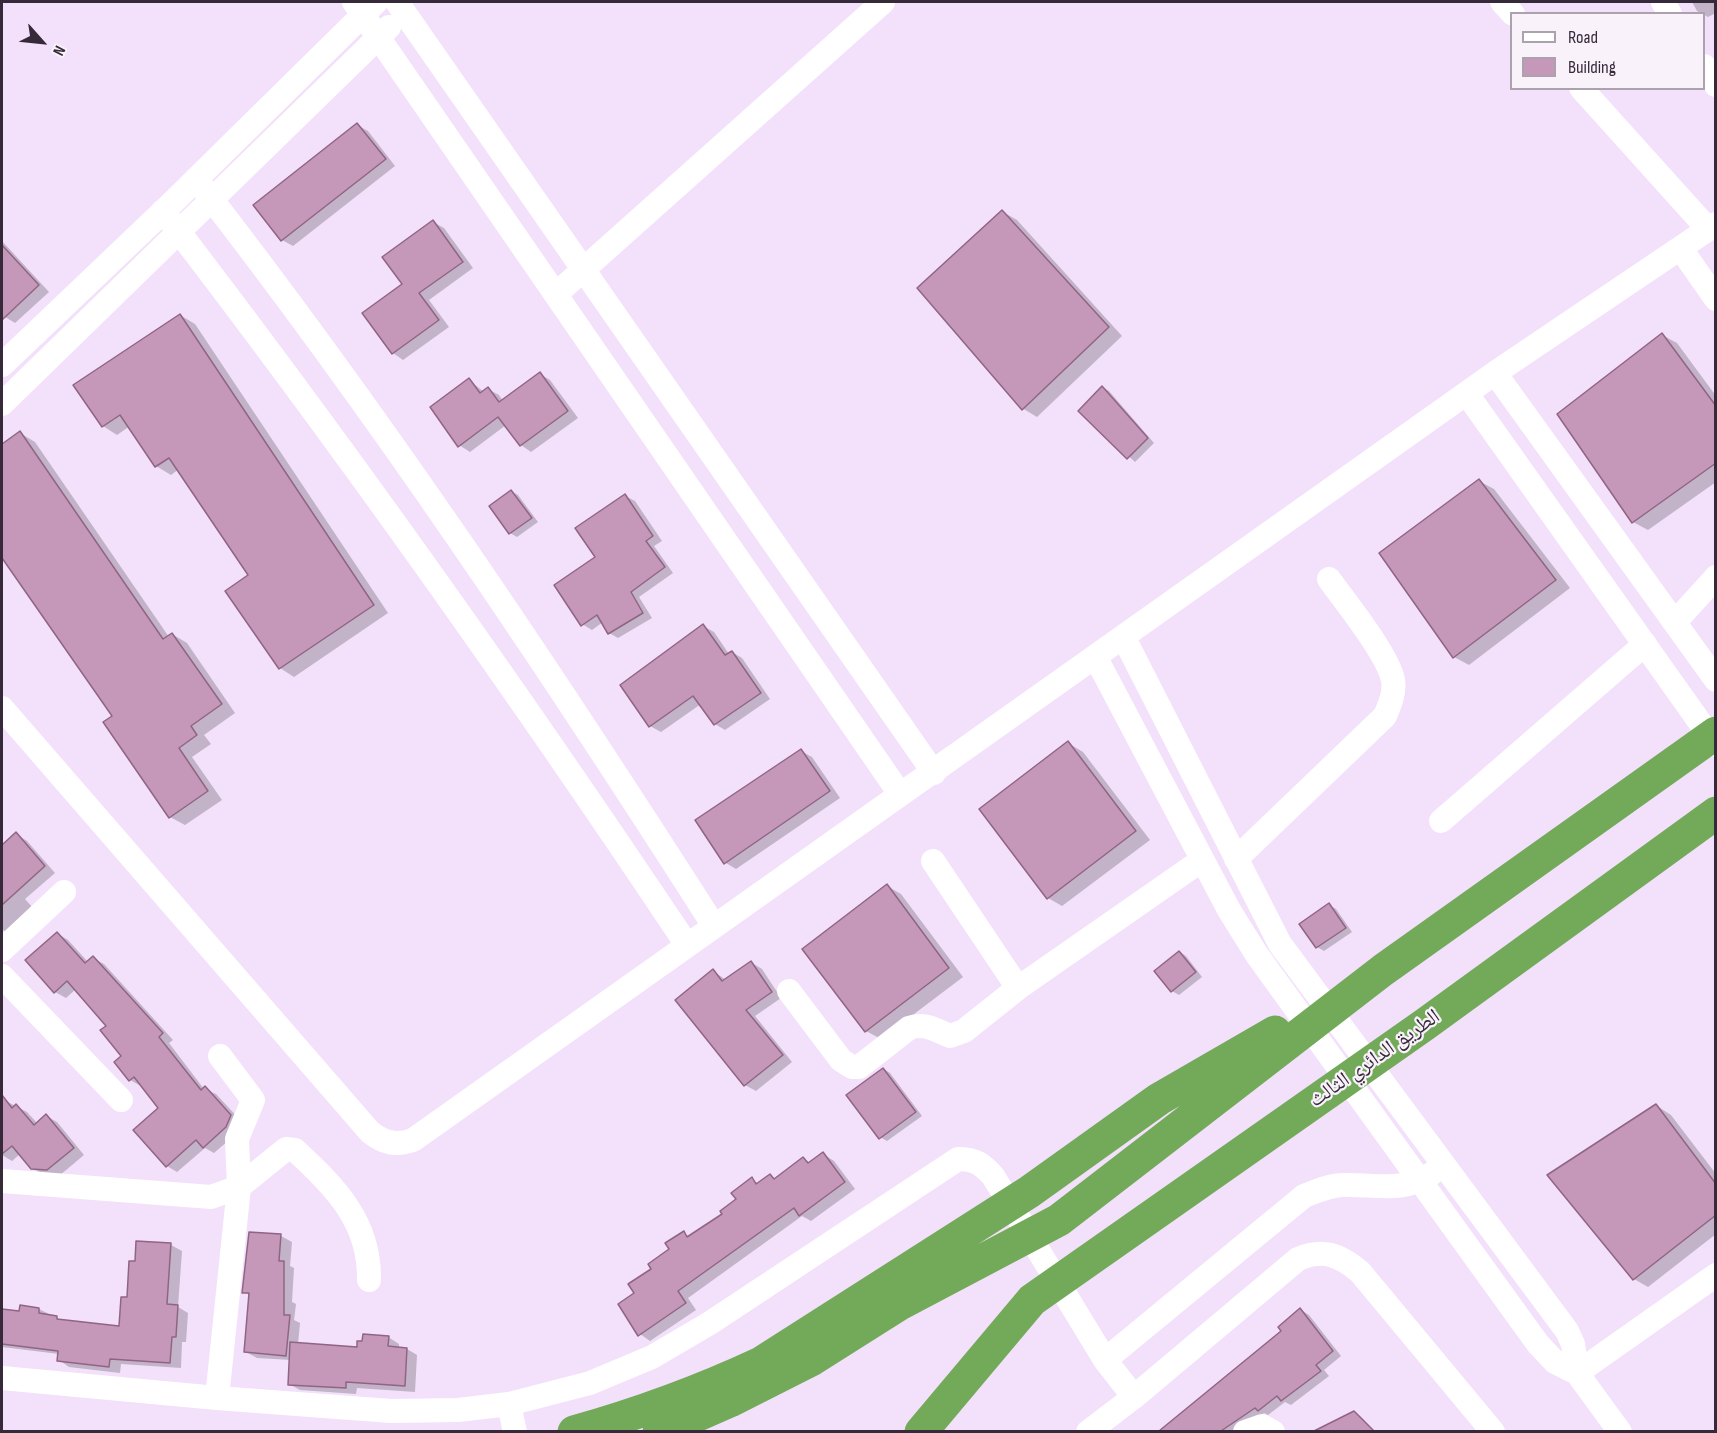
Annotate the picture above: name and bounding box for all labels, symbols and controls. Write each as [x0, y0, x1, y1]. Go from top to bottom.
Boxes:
north arrow [12, 12, 72, 72]
legend [1510, 12, 1705, 90]
text: Road [1568, 27, 1598, 48]
text: N [48, 42, 69, 59]
text: Building [1568, 57, 1616, 78]
street label: الطريق الدائري الثالث [1305, 1004, 1445, 1114]

